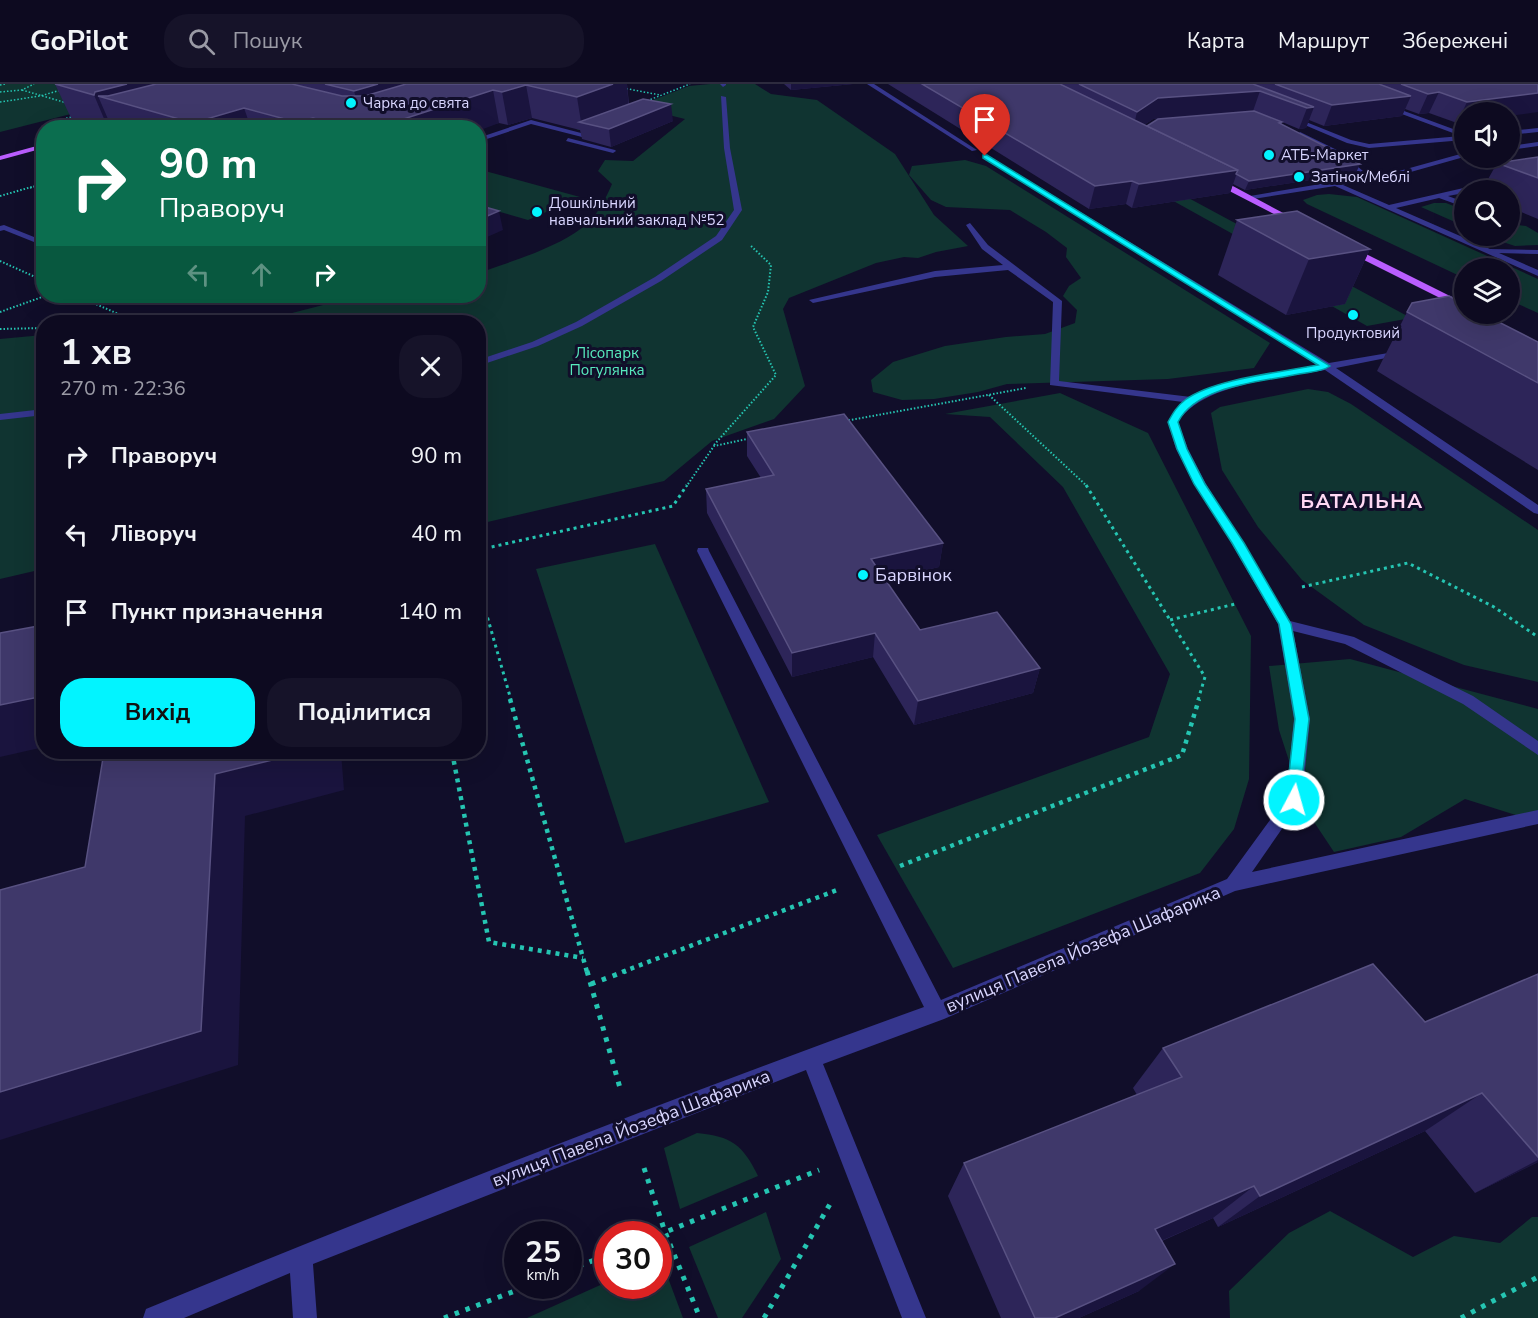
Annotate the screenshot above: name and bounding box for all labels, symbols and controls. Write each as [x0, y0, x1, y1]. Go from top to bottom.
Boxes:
search box [164, 14, 584, 68]
text: GoPilot [30, 22, 128, 60]
icon: search [185, 25, 218, 58]
text: Пошук [233, 26, 302, 56]
text: Карта [1187, 27, 1245, 55]
text: Маршрут [1278, 27, 1369, 55]
text: Збережені [1402, 27, 1508, 55]
place label: Чарка до свята [363, 93, 469, 113]
pin [959, 94, 1010, 156]
marker: Чарка до свята [344, 96, 358, 110]
map controls [1454, 102, 1520, 324]
button: sound [1454, 102, 1520, 168]
icon: arrive [968, 103, 1001, 136]
text: 90 m [159, 136, 258, 193]
icon: right [60, 144, 138, 222]
place label: АТБ-Маркет [1281, 145, 1369, 165]
marker: АТБ-Маркет [1262, 148, 1276, 162]
place label: Затінок/Меблі [1311, 167, 1410, 187]
marker: Затінок/Меблі [1292, 170, 1306, 184]
button: search [1454, 180, 1520, 246]
text: Праворуч [159, 190, 285, 227]
place label: Дошкільний навчальний заклад №52 [549, 193, 724, 230]
marker: Дошкільний навчальний заклад №52 [530, 205, 544, 219]
icon: left [182, 258, 215, 291]
icon: ahead [245, 258, 278, 291]
icon: right [308, 258, 341, 291]
button: layers [1454, 258, 1520, 324]
marker: Продуктовий [1346, 308, 1360, 322]
place label: Продуктовий [1306, 323, 1400, 343]
text: 1 хв [60, 328, 132, 377]
button: close [399, 335, 462, 398]
park label: Лісопарк Погулянка [569, 343, 645, 380]
text: 270 m · 22:36 [60, 375, 186, 402]
icon: right [60, 440, 93, 473]
text: Праворуч [111, 441, 217, 471]
text: 90 m [411, 441, 462, 471]
district label: БАТАЛЬНА [1300, 488, 1424, 515]
icon: left [60, 518, 93, 551]
text: Ліворуч [111, 519, 197, 549]
text: 40 m [411, 519, 462, 549]
place label: Барвінок [875, 563, 952, 587]
marker: Барвінок [856, 568, 870, 582]
icon: arrive [60, 596, 93, 629]
text: Пункт призначення [111, 597, 323, 627]
text: 140 m [398, 597, 462, 627]
button: Вихід [60, 678, 255, 747]
button: Поділитися [267, 678, 462, 747]
position arrow [1262, 768, 1326, 832]
street label: вулиця Павела Йозефа Шафарика [942, 880, 1224, 1018]
street label: вулиця Павела Йозефа Шафарика [488, 1064, 774, 1192]
speed limit sign: 30 [594, 1221, 672, 1299]
text: 25 [525, 1232, 561, 1273]
text: km/h [526, 1265, 560, 1285]

